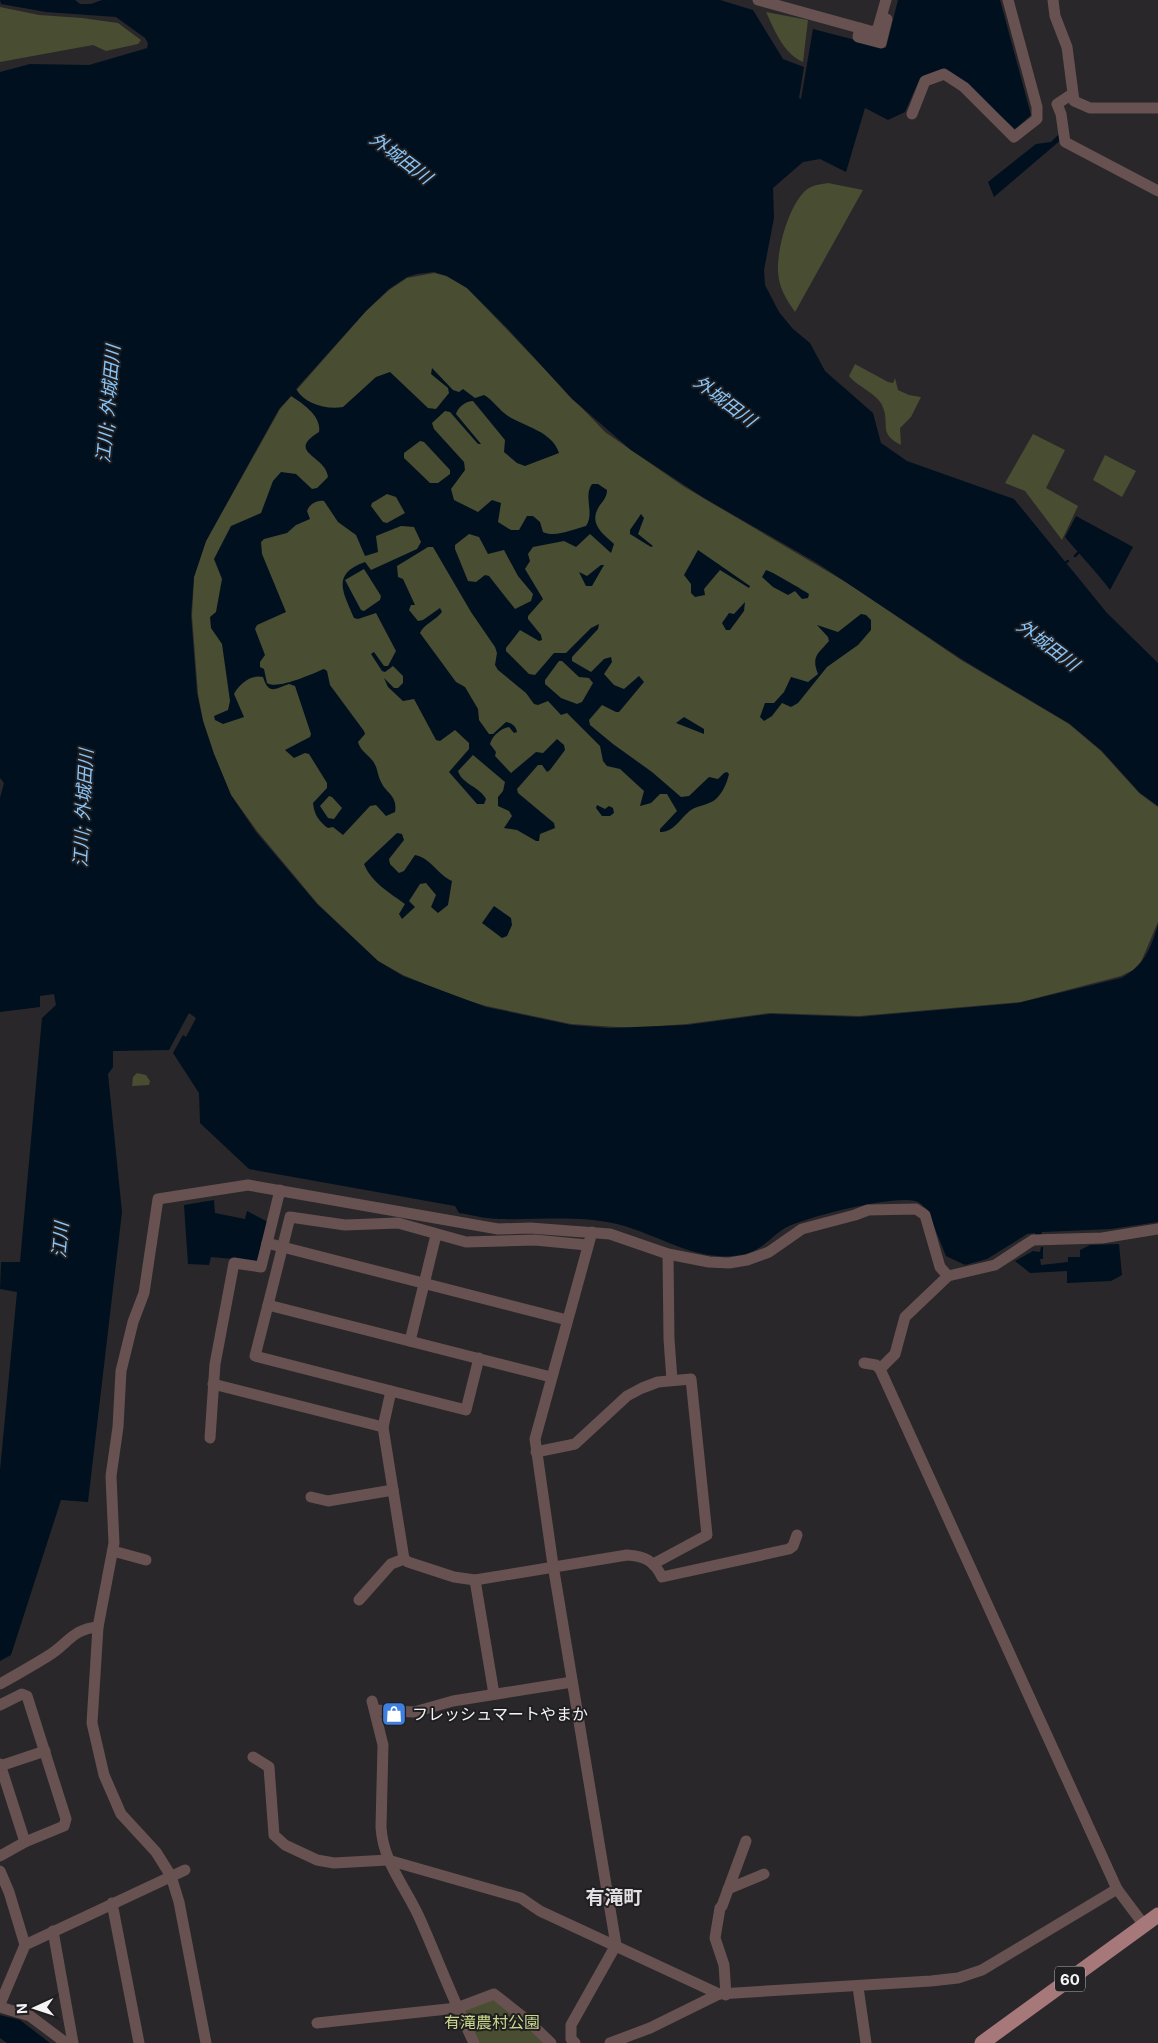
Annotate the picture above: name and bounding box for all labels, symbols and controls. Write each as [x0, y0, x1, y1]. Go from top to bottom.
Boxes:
water label: 外城田川 [366, 128, 438, 189]
water label: 江川; 外城田川 [92, 342, 124, 464]
water label: 外城田川 [690, 371, 762, 432]
water label: 外城田川 [1013, 615, 1085, 676]
water label: 江川; 外城田川 [69, 746, 97, 868]
water label: 江川 [48, 1219, 72, 1259]
shop icon: フレッシュマートやまか [381, 1701, 407, 1727]
place label: フレッシュマートやまか [412, 1704, 588, 1724]
district label: 有滝町 [585, 1886, 643, 1909]
road number: 60 [1055, 1966, 1085, 1992]
north arrow [10, 1983, 60, 2033]
text: N [13, 2003, 30, 2014]
park label: 有滝農村公園 [444, 2012, 540, 2032]

